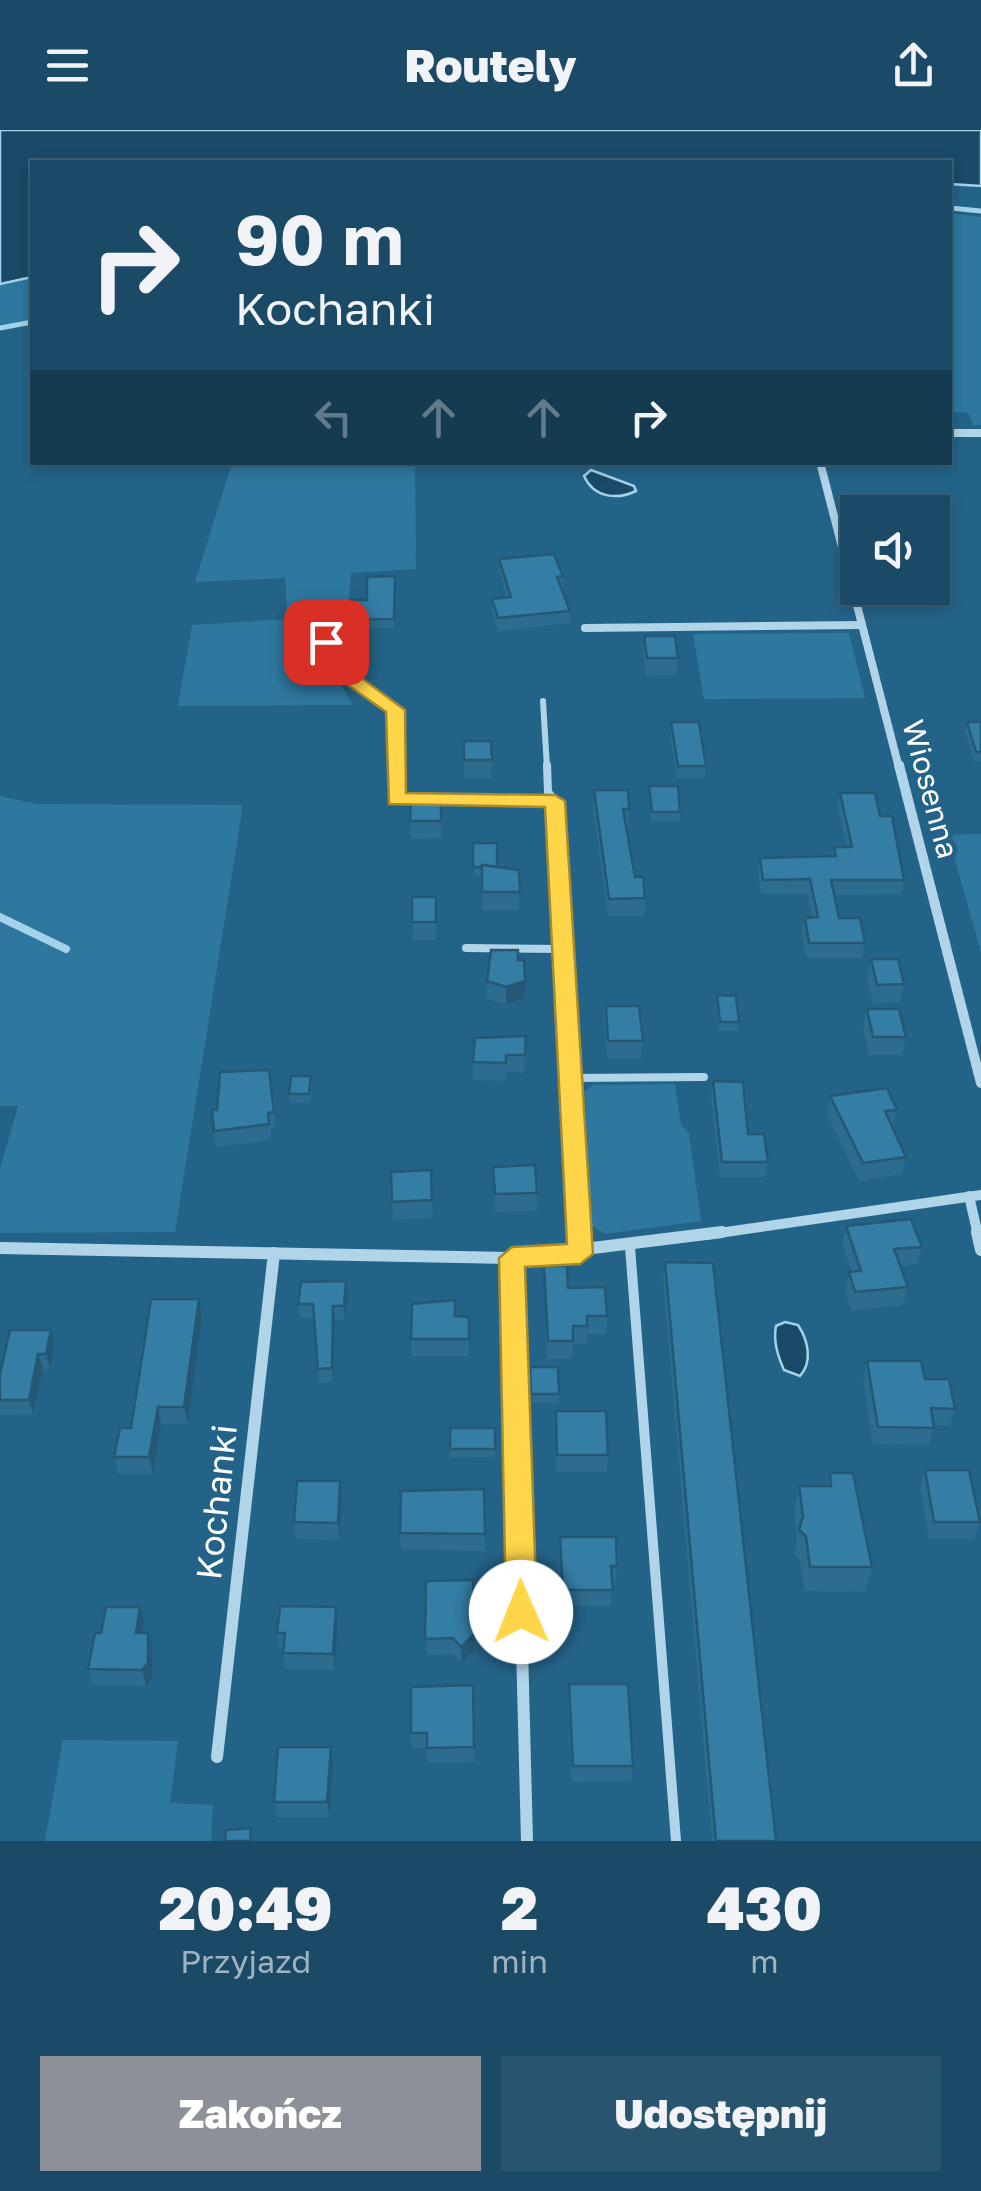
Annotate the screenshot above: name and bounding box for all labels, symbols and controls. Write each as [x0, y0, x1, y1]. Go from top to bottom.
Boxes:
icon: menu [40, 38, 95, 93]
text: Routely [404, 38, 577, 92]
icon: share [886, 38, 941, 93]
text: 90 m [235, 196, 404, 280]
icon: right [70, 200, 200, 330]
text: Kochanki [235, 281, 435, 335]
icon: left [306, 390, 361, 445]
icon: ahead [411, 390, 466, 445]
icon: ahead [516, 390, 571, 445]
icon: right [621, 390, 676, 445]
map controls [840, 495, 950, 605]
button: sound [840, 495, 950, 605]
pin [284, 600, 369, 685]
icon: arrive [299, 615, 354, 670]
street label: Wiosenna [895, 716, 967, 862]
street label: Kochanki [187, 1422, 245, 1582]
position arrow [469, 1560, 573, 1664]
text: 20:49 [159, 1871, 333, 1943]
text: 2 [501, 1871, 538, 1943]
text: 430 [707, 1871, 822, 1943]
text: Przyjazd [180, 1942, 311, 1980]
text: min [491, 1942, 548, 1980]
text: m [750, 1942, 779, 1980]
button: Zakończ [40, 2056, 481, 2171]
button: Udostępnij [501, 2056, 941, 2171]

